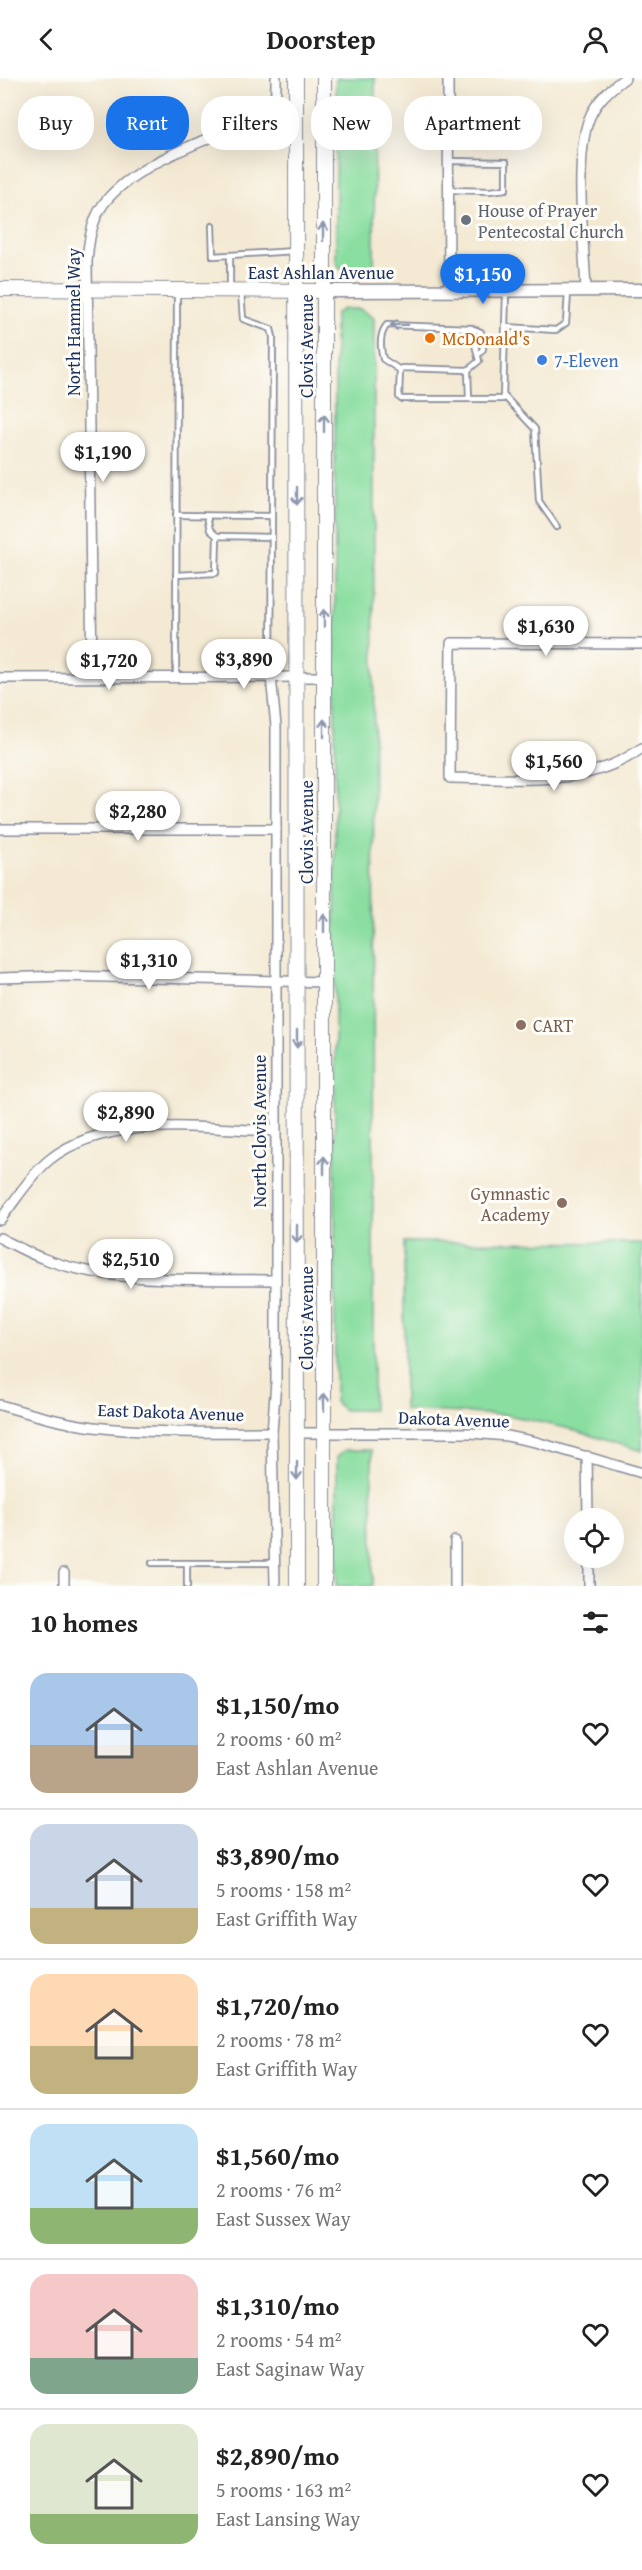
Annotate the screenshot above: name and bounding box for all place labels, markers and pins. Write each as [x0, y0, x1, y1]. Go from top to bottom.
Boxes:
place label: House of Prayer Pentecostal Church [478, 197, 624, 245]
marker: House of Prayer Pentecostal Church [459, 213, 473, 227]
pin: $1,150 [434, 254, 532, 305]
place label: McDonald's [442, 325, 530, 352]
marker: McDonald's [423, 331, 437, 345]
place label: 7-Eleven [554, 347, 619, 374]
marker: 7-Eleven [535, 353, 549, 367]
pin: $1,190 [54, 432, 152, 483]
pin: $1,630 [497, 606, 595, 657]
pin: $3,890 [195, 639, 293, 690]
pin: $1,720 [60, 640, 158, 691]
pin: $1,560 [505, 741, 603, 792]
pin: $2,280 [89, 791, 187, 842]
pin: $1,310 [100, 940, 198, 991]
place label: CART [533, 1012, 573, 1039]
marker: CART [514, 1018, 528, 1032]
pin: $2,890 [77, 1092, 175, 1143]
place label: Gymnastic Academy [471, 1180, 550, 1228]
marker: Gymnastic Academy [555, 1196, 569, 1210]
pin: $2,510 [82, 1239, 180, 1290]

